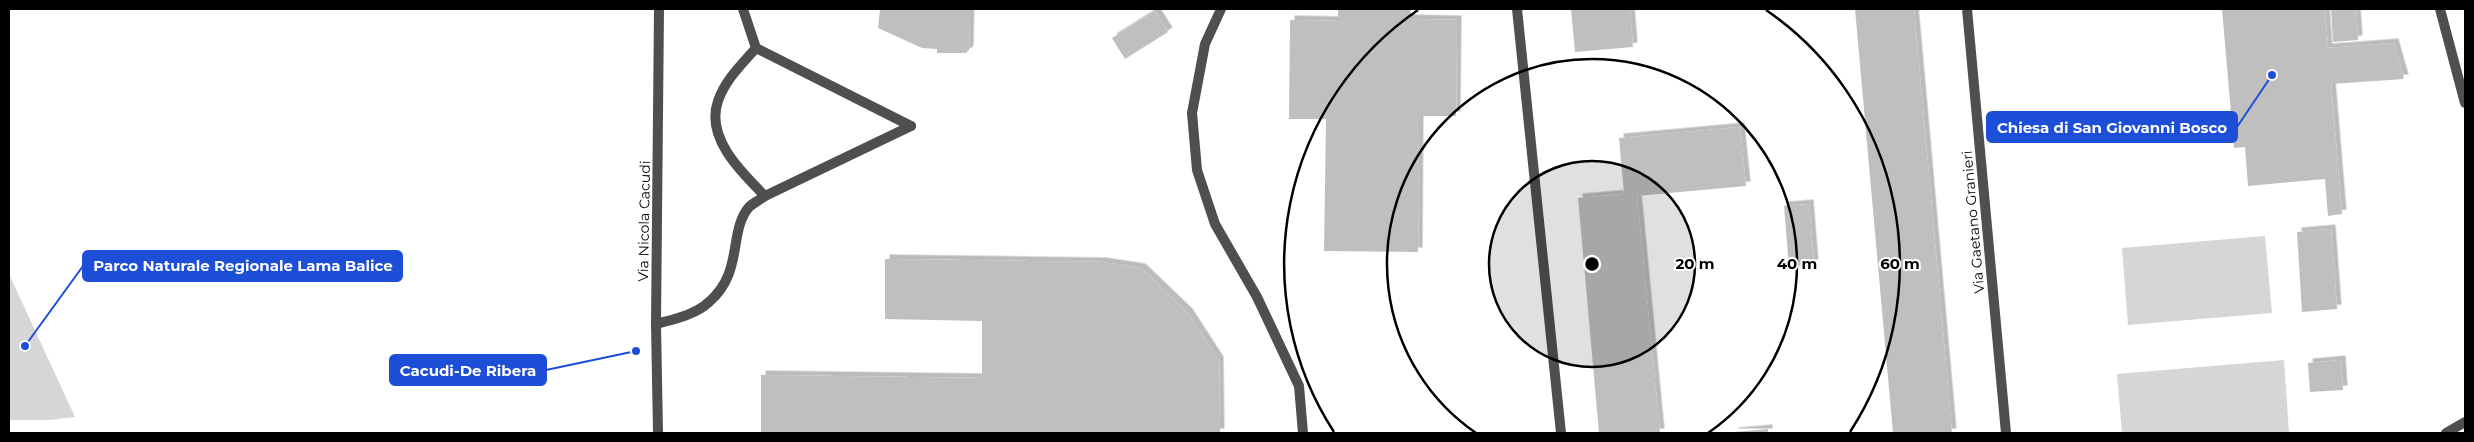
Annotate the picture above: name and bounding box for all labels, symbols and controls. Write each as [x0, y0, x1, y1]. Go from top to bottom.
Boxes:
callout: Chiesa di San Giovanni Bosco [1987, 112, 2237, 142]
text: Chiesa di San Giovanni Bosco [1997, 118, 2227, 137]
street label: Via Gaetano Granieri [1958, 150, 1988, 294]
street label: Via Nicola Cacudi [634, 160, 654, 282]
callout: Parco Naturale Regionale Lama Balice [83, 251, 402, 281]
text: 20 m [1675, 254, 1715, 273]
text: 40 m [1777, 254, 1817, 273]
text: 60 m [1880, 254, 1920, 273]
centre of rings [1583, 255, 1601, 273]
text: Parco Naturale Regionale Lama Balice [93, 256, 393, 275]
callout: Cacudi-De Ribera [390, 355, 546, 385]
text: Cacudi-De Ribera [400, 361, 536, 380]

